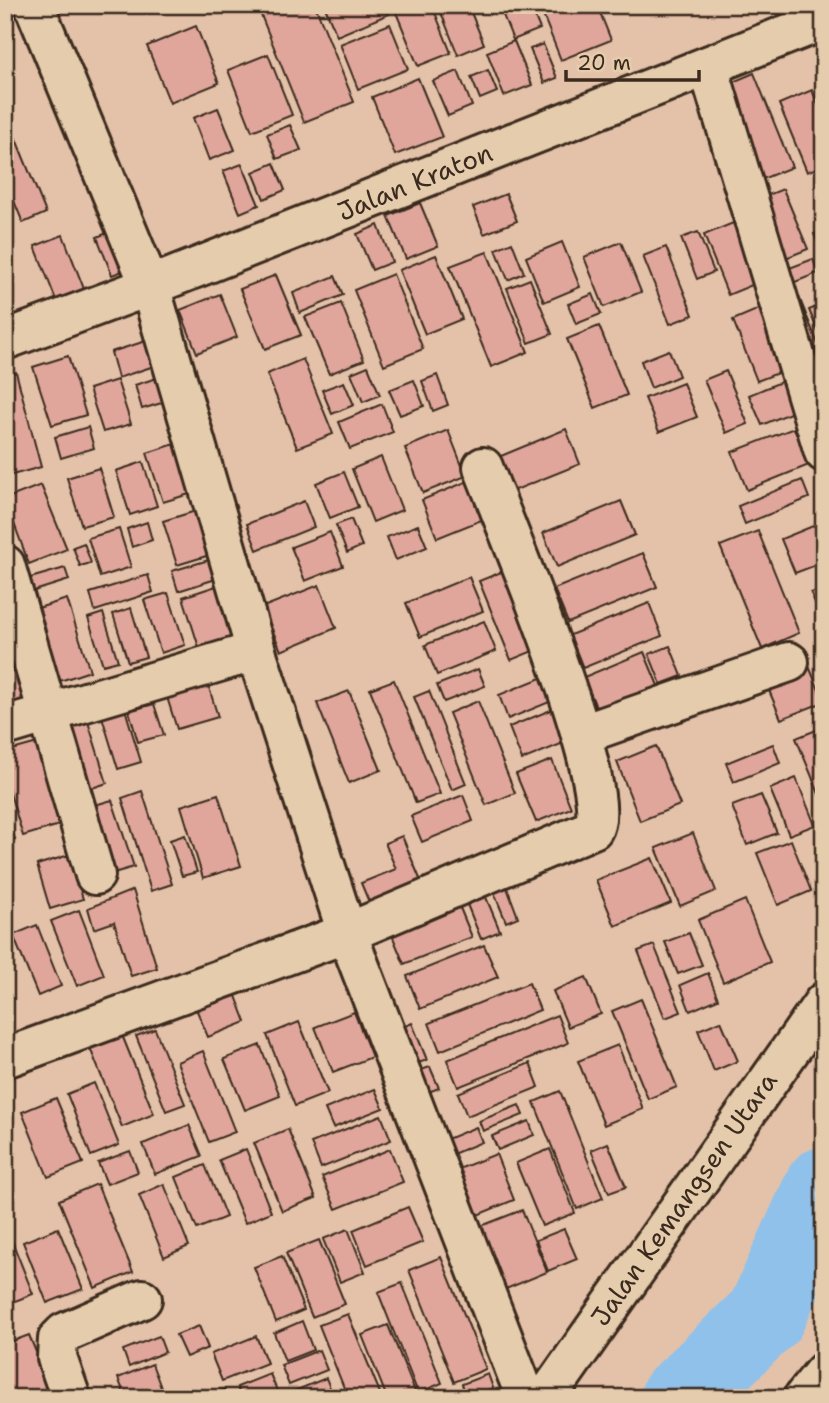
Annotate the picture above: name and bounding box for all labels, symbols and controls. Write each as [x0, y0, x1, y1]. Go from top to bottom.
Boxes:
scale bar [566, 38, 700, 82]
text: 20 m [577, 49, 631, 77]
street label: Jalan Kraton [332, 135, 498, 229]
street label: Jalan Kemangsen Utara [582, 1065, 785, 1333]

